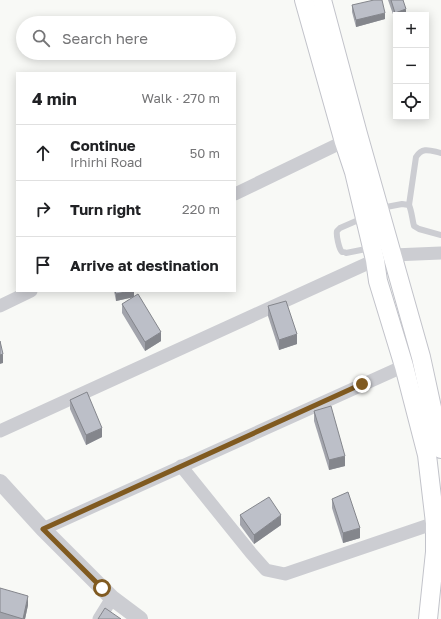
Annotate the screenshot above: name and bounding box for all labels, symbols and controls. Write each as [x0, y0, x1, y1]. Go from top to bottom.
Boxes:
map controls [393, 12, 429, 120]
button: + [393, 12, 429, 48]
search box [16, 16, 236, 60]
icon: search [30, 27, 52, 49]
text: Search here [62, 29, 148, 47]
button: − [393, 48, 429, 84]
button: locate [393, 84, 429, 120]
text: 4 min [32, 88, 77, 109]
text: Walk · 270 m [142, 90, 220, 106]
text: Continue [70, 136, 136, 154]
icon: ahead [32, 142, 54, 164]
text: 50 m [190, 145, 220, 161]
text: Irhirhi Road [70, 154, 142, 170]
icon: right [32, 198, 54, 220]
text: Turn right [70, 200, 141, 218]
text: 220 m [182, 201, 220, 217]
icon: arrive [32, 254, 54, 276]
text: Arrive at destination [70, 256, 219, 274]
route end [353, 375, 371, 393]
route start [93, 579, 111, 597]

